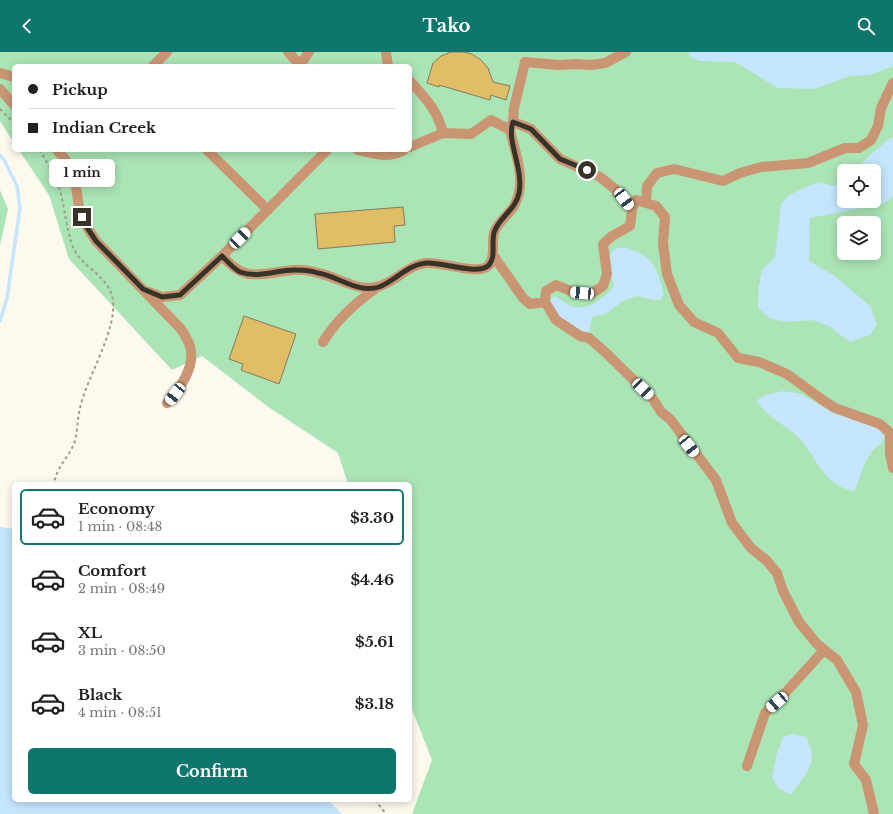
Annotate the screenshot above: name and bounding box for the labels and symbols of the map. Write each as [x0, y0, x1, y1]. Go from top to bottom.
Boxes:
callout: 1 min [49, 159, 115, 187]
route start [578, 161, 596, 179]
car [612, 186, 636, 212]
route end [73, 208, 91, 226]
car [227, 225, 253, 251]
car [570, 286, 594, 300]
car [630, 376, 656, 402]
car [163, 381, 187, 407]
car [677, 433, 701, 459]
car [764, 690, 790, 714]

